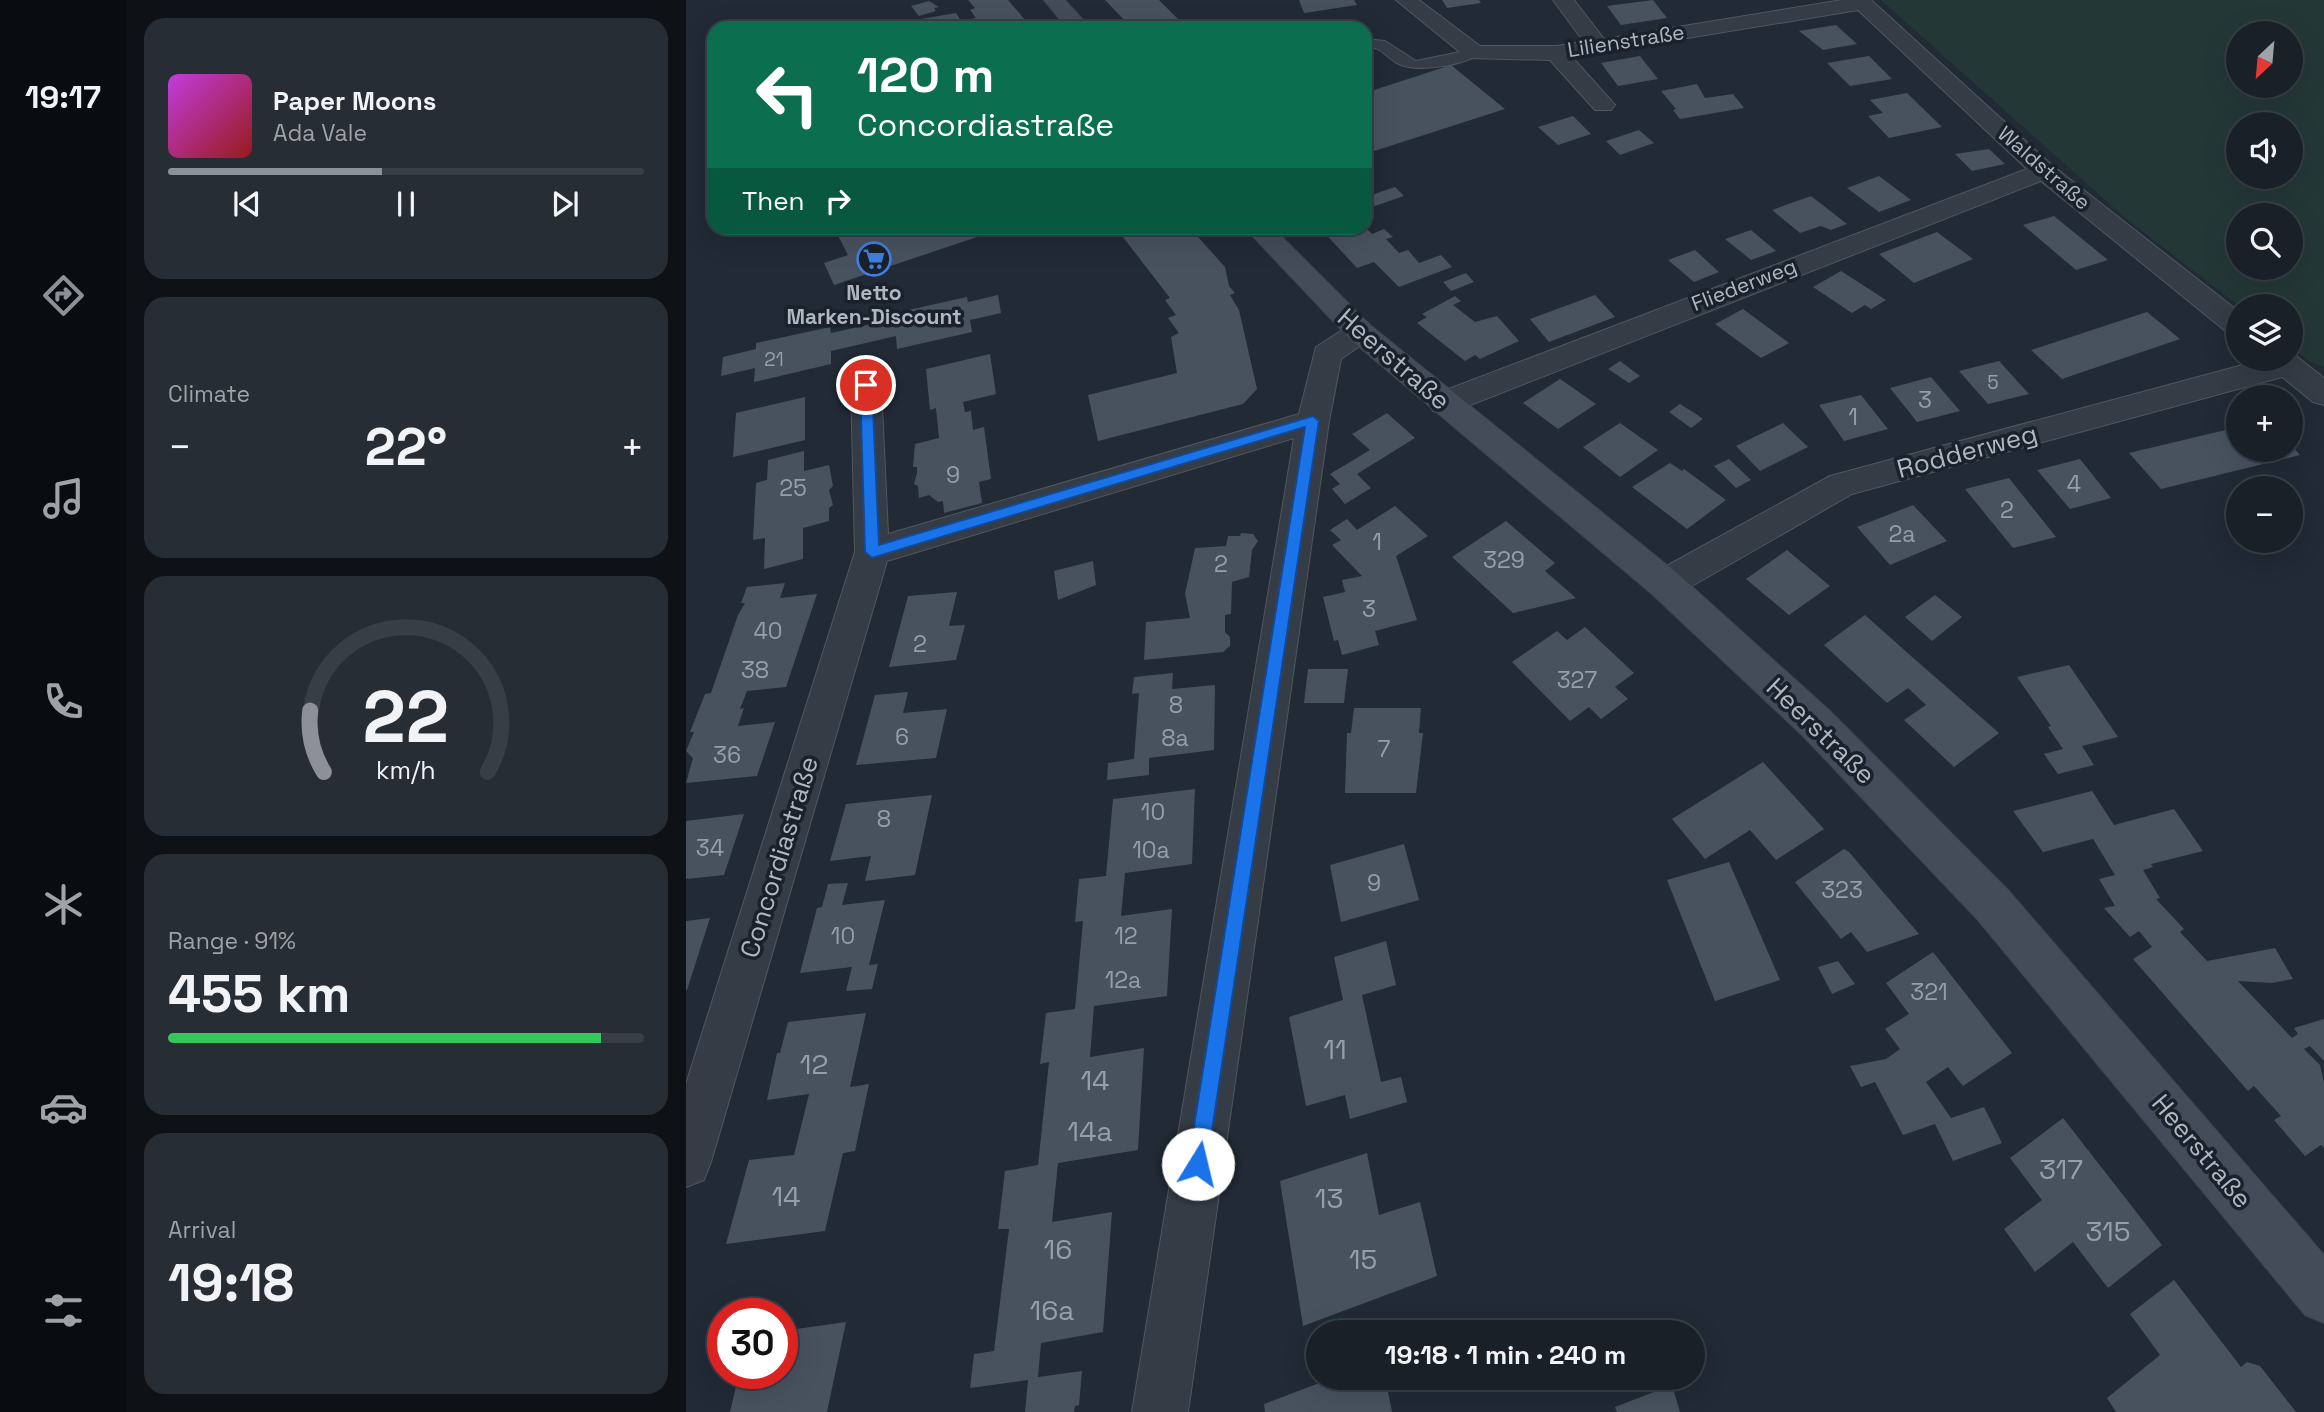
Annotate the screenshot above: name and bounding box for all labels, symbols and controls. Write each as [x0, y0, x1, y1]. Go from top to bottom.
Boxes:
street label: Lilienstraße [1566, 18, 1686, 63]
north arrow [2226, 21, 2303, 98]
map controls [2226, 21, 2303, 553]
text: 120 m [857, 44, 994, 106]
icon: left [742, 49, 833, 140]
text: 19:17 [25, 77, 101, 117]
text: Paper Moons [273, 84, 436, 118]
text: Concordiastraße [857, 105, 1114, 145]
button: sound [2226, 112, 2303, 189]
text: Ada Vale [273, 118, 367, 148]
street label: Waldstraße [1992, 120, 2096, 215]
icon: right [819, 182, 857, 220]
text: Then [742, 184, 805, 218]
icon: previous [228, 185, 266, 223]
icon: pause [387, 185, 425, 223]
icon: next [546, 185, 584, 223]
button: search [2226, 203, 2303, 280]
supermarket icon: Netto Marken-Discount [855, 240, 893, 278]
street label: Fliederweg [1687, 252, 1800, 317]
icon: directions [39, 271, 88, 320]
place label: Netto Marken-Discount [786, 279, 962, 330]
button: layers [2226, 294, 2303, 371]
street label: Heerstraße [1330, 301, 1458, 417]
house number: 21 [764, 347, 784, 372]
pin [836, 355, 896, 415]
icon: arrive [847, 366, 885, 404]
house number: 5 [1987, 370, 1999, 395]
text: Climate [168, 379, 250, 409]
house number: 3 [1918, 385, 1932, 415]
button: + [2226, 385, 2303, 462]
house number: 1 [1848, 402, 1858, 432]
text: 22° [365, 414, 447, 480]
street label: Rodderweg [1893, 416, 2041, 486]
text: − [168, 423, 192, 471]
text: + [620, 423, 644, 471]
house number: 9 [946, 460, 960, 490]
house number: 4 [2067, 469, 2081, 499]
house number: 25 [779, 473, 807, 503]
icon: music [39, 474, 88, 523]
button: − [2226, 476, 2303, 553]
house number: 2 [2000, 495, 2014, 525]
house number: 2a [1888, 519, 1916, 549]
house number: 1 [1372, 527, 1382, 557]
house number: 329 [1483, 545, 1525, 575]
house number: 2 [1214, 549, 1228, 579]
house number: 3 [1362, 594, 1376, 624]
house number: 40 [753, 616, 783, 646]
house number: 2 [913, 629, 927, 659]
house number: 38 [741, 655, 769, 685]
house number: 327 [1557, 665, 1597, 695]
text: 22 [363, 670, 449, 763]
street label: Heerstraße [1759, 671, 1883, 791]
icon: phone [39, 677, 88, 726]
house number: 8 [1169, 690, 1183, 720]
house number: 6 [895, 722, 909, 752]
house number: 8a [1161, 723, 1189, 753]
house number: 7 [1378, 734, 1391, 764]
house number: 36 [713, 740, 741, 770]
street label: Concordiastraße [732, 752, 826, 962]
text: km/h [376, 754, 436, 786]
house number: 10 [1141, 797, 1165, 827]
house number: 8 [877, 804, 891, 834]
house number: 34 [696, 833, 724, 863]
house number: 10a [1132, 835, 1170, 865]
house number: 9 [1367, 868, 1381, 898]
house number: 323 [1821, 875, 1863, 905]
icon: climate [39, 880, 88, 929]
house number: 10 [831, 921, 855, 951]
house number: 12 [1114, 921, 1138, 951]
text: Range · 91% [168, 926, 296, 956]
text: 455 km [168, 961, 350, 1027]
house number: 12a [1105, 965, 1141, 995]
house number: 321 [1910, 977, 1948, 1007]
house number: 11 [1323, 1031, 1347, 1067]
house number: 12 [800, 1046, 828, 1082]
house number: 14 [1080, 1062, 1110, 1098]
icon: car [39, 1083, 88, 1132]
street label: Heerstraße [2144, 1087, 2260, 1215]
house number: 14a [1067, 1113, 1113, 1149]
position arrow [1161, 1127, 1235, 1201]
house number: 317 [2039, 1151, 2083, 1187]
house number: 14 [771, 1178, 801, 1214]
house number: 13 [1315, 1180, 1343, 1216]
house number: 315 [2086, 1213, 2130, 1249]
text: Arrival [168, 1215, 236, 1245]
house number: 16 [1044, 1231, 1072, 1267]
house number: 15 [1349, 1241, 1377, 1277]
text: 19:18 [168, 1250, 294, 1316]
icon: filters [39, 1286, 88, 1335]
house number: 16a [1030, 1292, 1074, 1328]
speed limit sign: 30 [707, 1298, 798, 1389]
text: 19:18 · 1 min · 240 m [1385, 1338, 1626, 1372]

